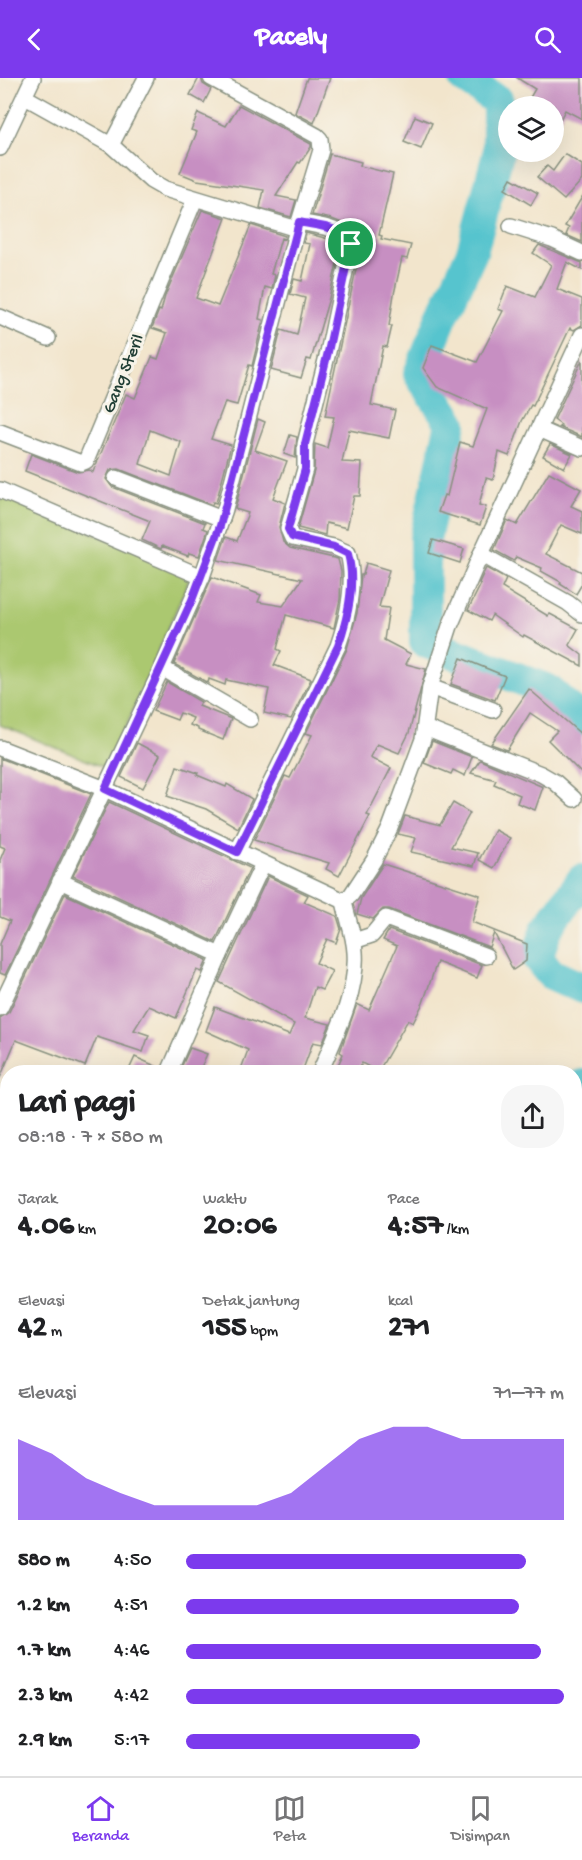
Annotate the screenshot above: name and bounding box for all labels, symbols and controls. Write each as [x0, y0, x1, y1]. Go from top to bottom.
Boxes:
icon: back [18, 23, 51, 56]
text: Pacely [255, 23, 327, 55]
icon: search [531, 23, 564, 56]
map controls [498, 96, 564, 162]
button: layers [498, 96, 564, 162]
pin [325, 218, 376, 269]
icon: arrive [334, 227, 367, 260]
street label: Gang Steril [99, 331, 150, 417]
text: Lari pagi [18, 1085, 136, 1123]
button: share [501, 1085, 564, 1148]
text: 08:18 · 7 × 580 m [18, 1127, 163, 1150]
text: Jarak [18, 1191, 57, 1210]
text: Waktu [203, 1191, 247, 1210]
text: Pace [388, 1191, 419, 1210]
text: 4.06 [18, 1210, 74, 1245]
text: 20:06 [203, 1210, 276, 1245]
text: 4:57 [388, 1210, 443, 1245]
text: km [74, 1221, 96, 1240]
text: /km [443, 1221, 469, 1240]
text: Elevasi [18, 1293, 65, 1312]
text: Detak jantung [203, 1293, 300, 1312]
text: kcal [388, 1293, 413, 1312]
text: 42 [18, 1312, 47, 1347]
text: 155 [203, 1312, 247, 1347]
text: 271 [388, 1312, 430, 1347]
text: m [47, 1323, 62, 1342]
text: bpm [247, 1323, 278, 1342]
text: Elevasi [18, 1383, 77, 1406]
text: 71–77 m [494, 1383, 564, 1406]
text: 580 m [18, 1550, 70, 1573]
text: 4:50 [114, 1550, 152, 1573]
text: 1.2 km [18, 1595, 70, 1618]
text: 4:51 [114, 1595, 148, 1618]
text: 1.7 km [18, 1640, 71, 1663]
text: 4:46 [114, 1640, 149, 1663]
text: 2.3 km [18, 1685, 72, 1708]
text: 4:42 [114, 1685, 149, 1708]
text: 2.9 km [18, 1730, 72, 1753]
text: 5:17 [114, 1730, 149, 1753]
tab: Beranda [72, 1792, 129, 1847]
tab: Peta [273, 1792, 306, 1847]
tab: Disimpan [451, 1792, 510, 1847]

